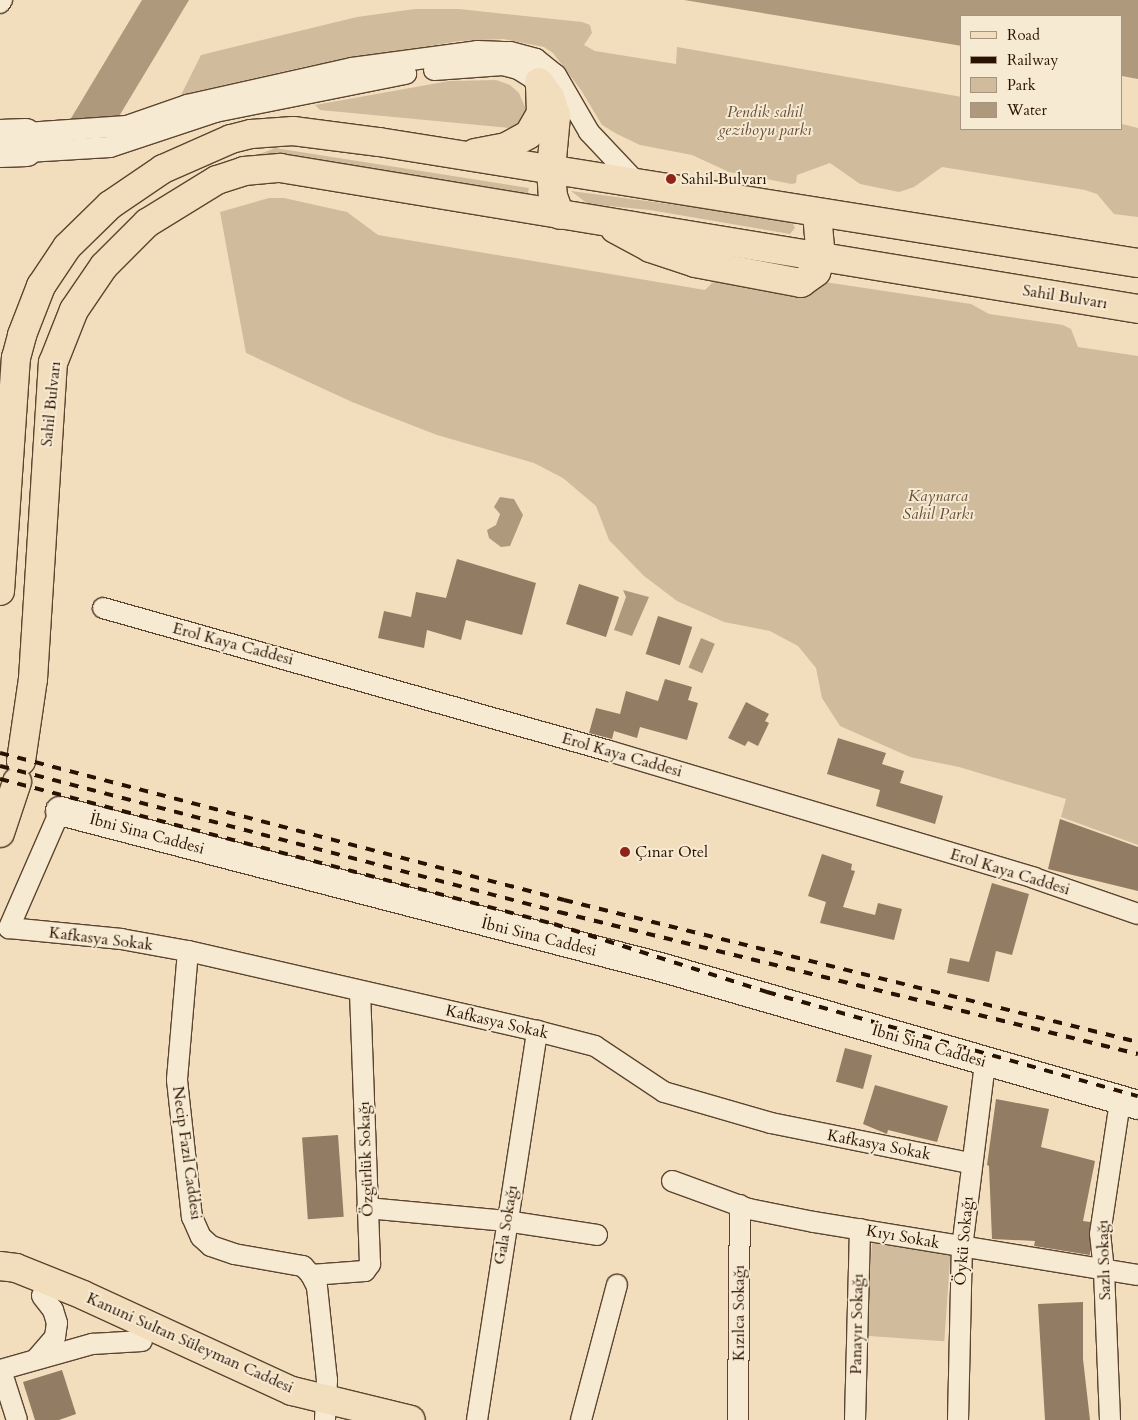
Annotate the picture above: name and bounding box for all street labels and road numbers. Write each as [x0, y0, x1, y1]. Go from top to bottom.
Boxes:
street label: Sahil Bulvarı [1021, 281, 1109, 313]
street label: Sahil Bulvarı [37, 360, 65, 448]
street label: Erol Kaya Caddesi [170, 619, 296, 669]
street label: Erol Kaya Caddesi [560, 729, 684, 781]
street label: İbni Sina Caddesi [87, 809, 207, 859]
street label: Erol Kaya Caddesi [948, 845, 1072, 899]
street label: İbni Sina Caddesi [479, 913, 599, 961]
street label: Kafkasya Sokak [48, 923, 154, 955]
street label: Kafkasya Sokak [444, 1001, 550, 1043]
street label: İbni Sina Caddesi [870, 1021, 988, 1071]
street label: Necip Fazıl Caddesi [168, 1085, 206, 1221]
street label: Özgürlük Sokağı [354, 1101, 378, 1217]
street label: Kafkasya Sokak [826, 1126, 932, 1164]
street label: Gala Sokağı [490, 1184, 522, 1266]
street label: Öykü Sokağı [951, 1196, 977, 1286]
street label: Sazlı Sokağı [1093, 1219, 1115, 1301]
street label: Kıyı Sokak [865, 1221, 941, 1253]
street label: Kızılca Sokağı [729, 1265, 749, 1361]
street label: Panayır Sokağı [847, 1273, 867, 1375]
street label: Kanuni Sultan Süleyman Caddesi [84, 1289, 296, 1397]

